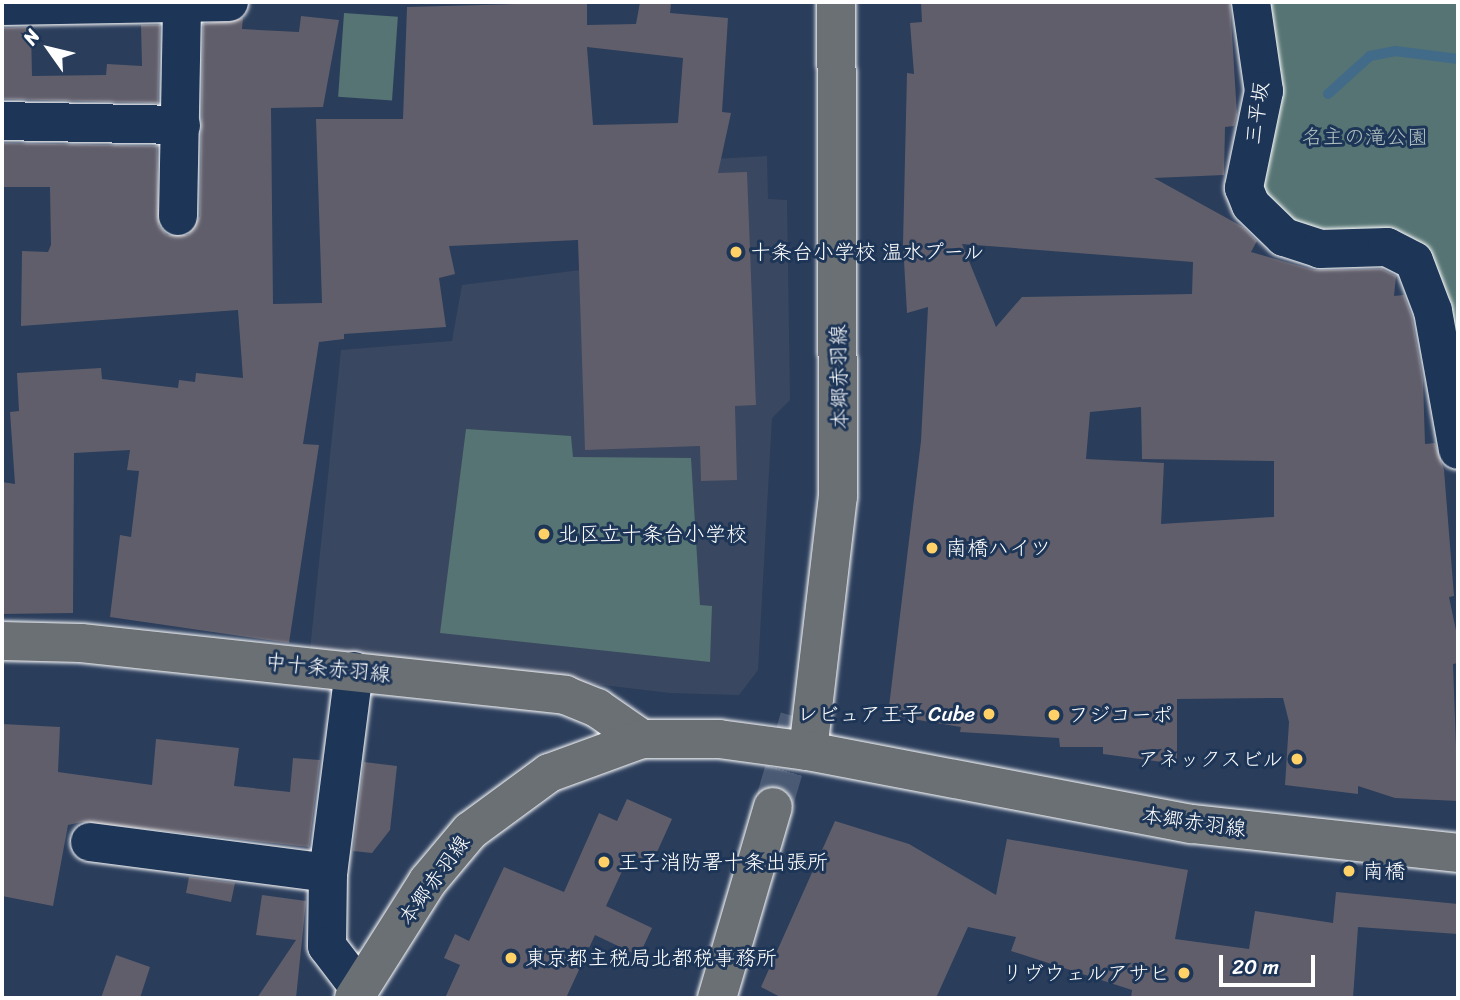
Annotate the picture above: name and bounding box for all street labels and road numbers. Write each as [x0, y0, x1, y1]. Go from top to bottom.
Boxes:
street label: 三平坂 [1240, 80, 1274, 146]
street label: 本郷赤羽線 [825, 324, 853, 430]
street label: 中十条赤羽線 [264, 649, 392, 687]
street label: 本郷赤羽線 [1140, 802, 1248, 842]
street label: 本郷赤羽線 [393, 830, 475, 930]

